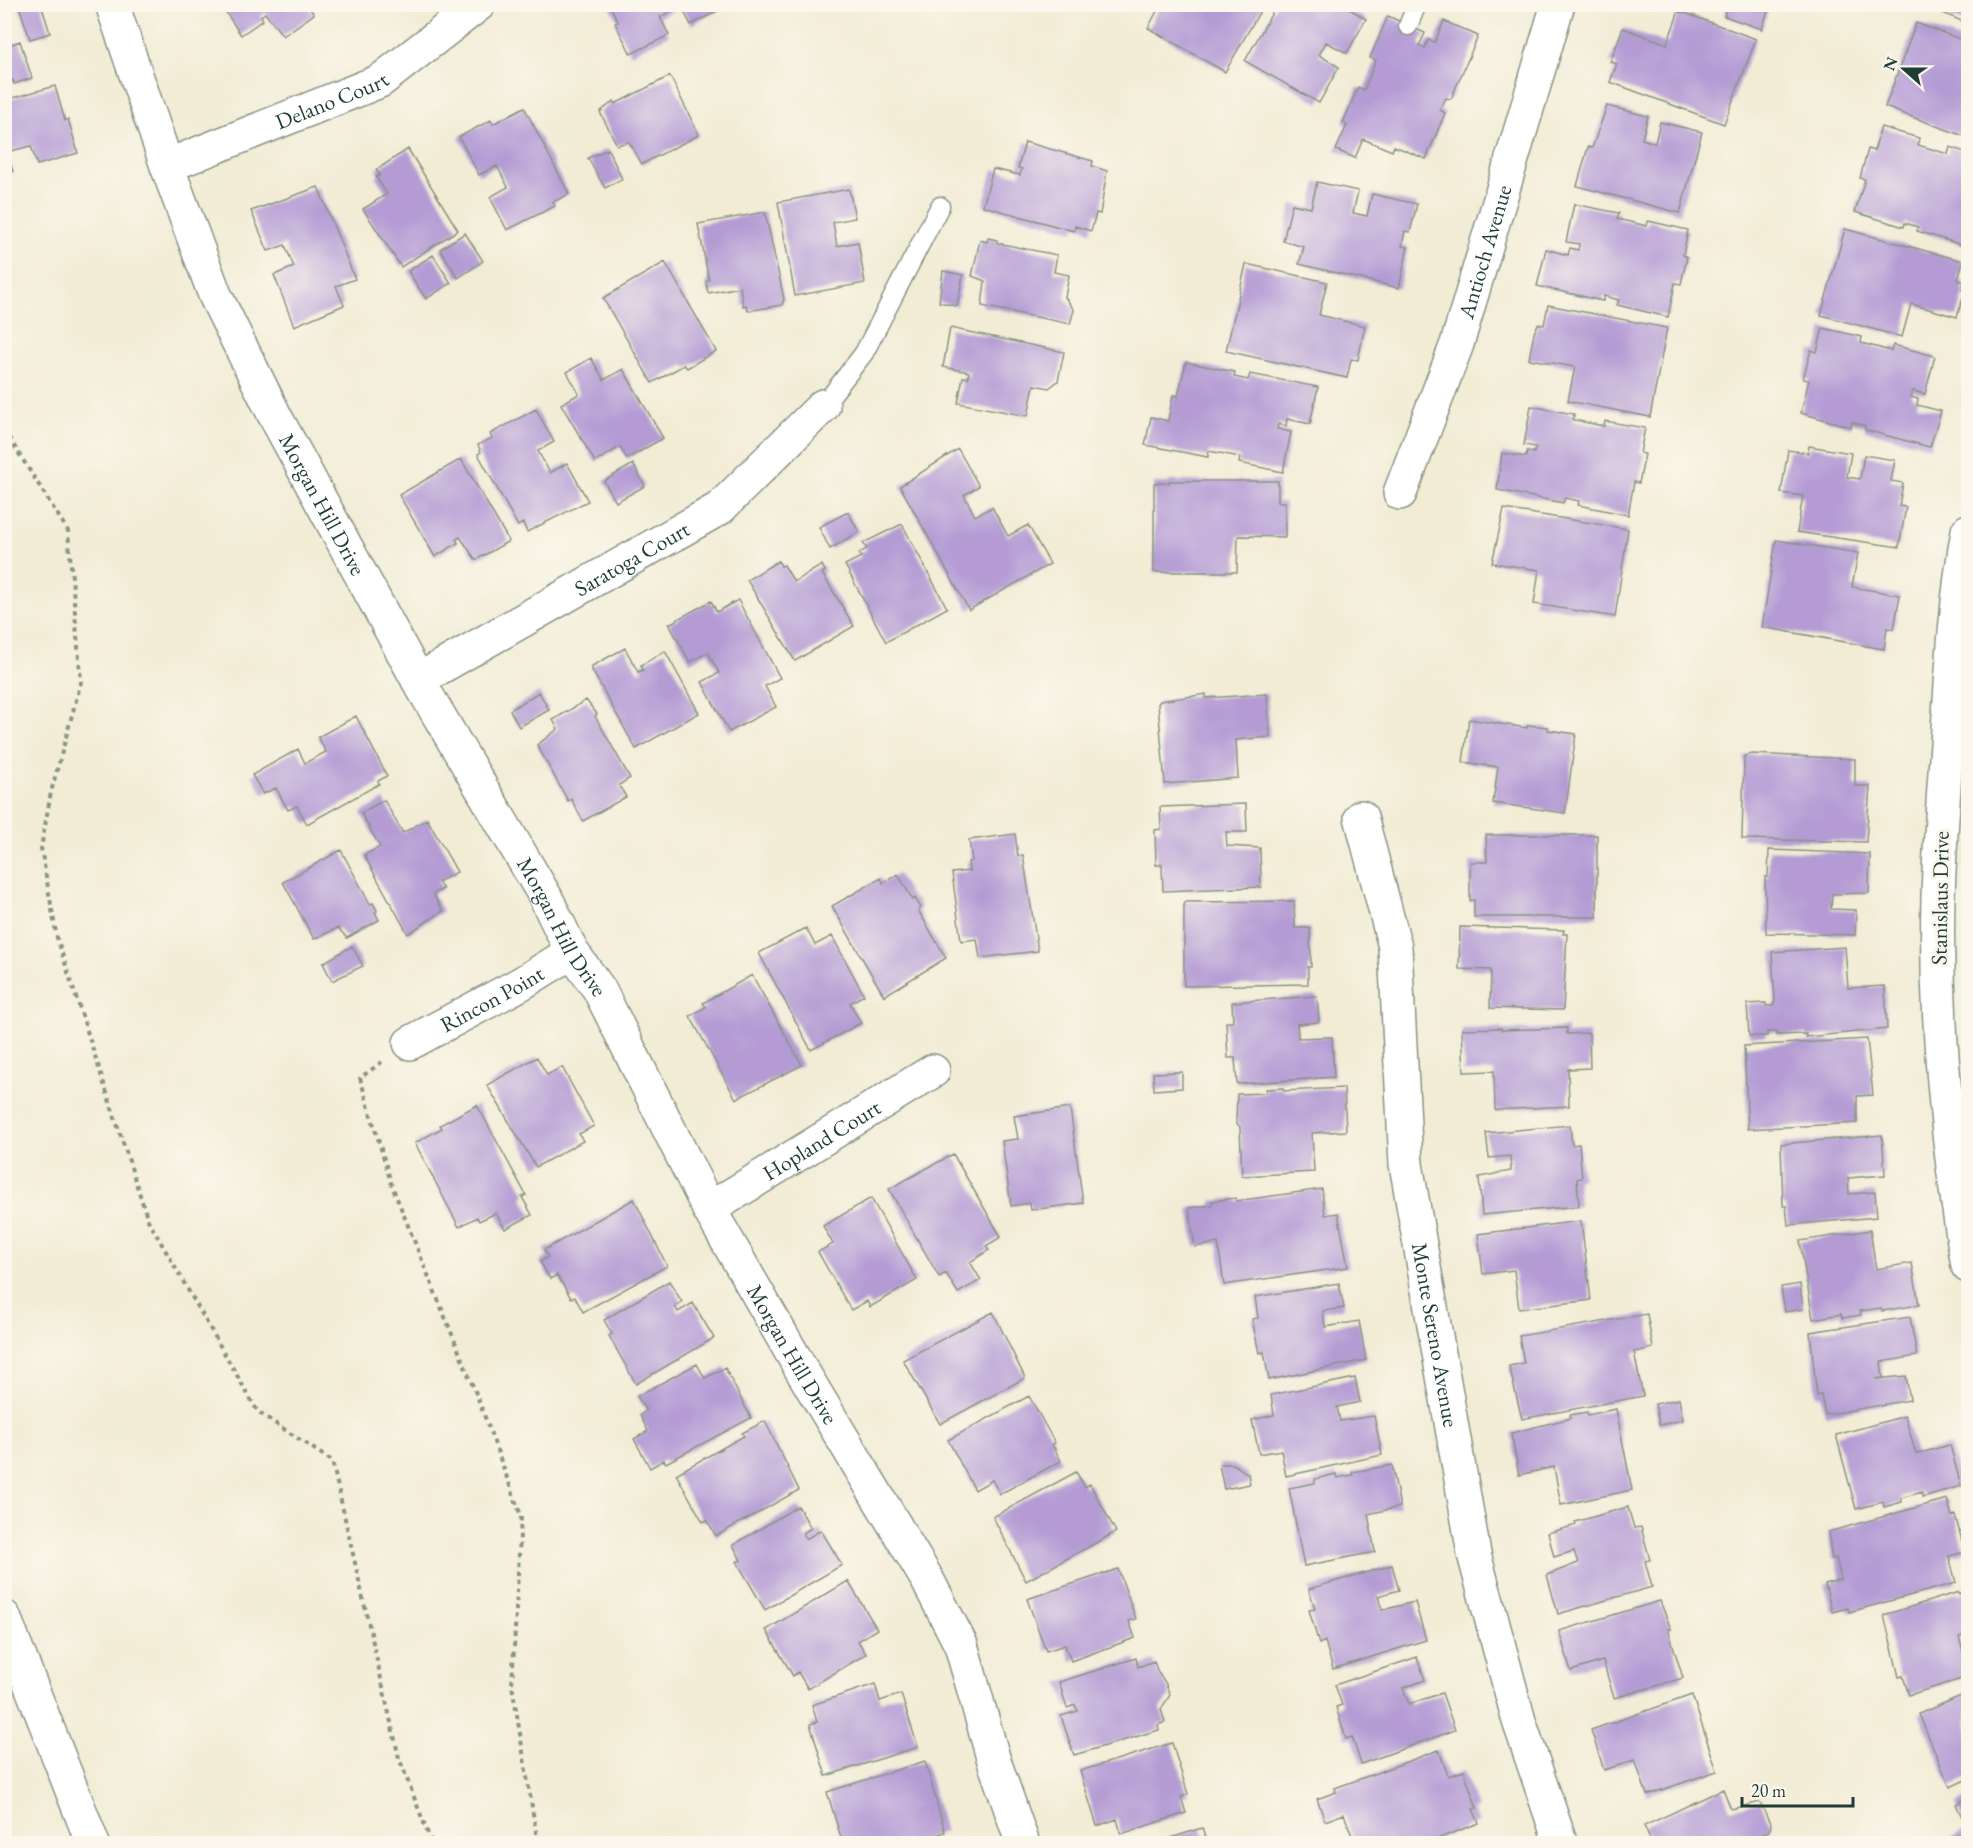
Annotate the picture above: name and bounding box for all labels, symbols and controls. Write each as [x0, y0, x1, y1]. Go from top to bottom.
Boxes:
north arrow [1874, 39, 1934, 99]
text: N [1878, 54, 1903, 74]
street label: Delano Court [271, 65, 394, 136]
street label: Antioch Avenue [1451, 181, 1518, 323]
street label: Morgan Hill Drive [273, 428, 373, 581]
street label: Saratoga Court [569, 514, 695, 603]
street label: Stanislaus Drive [1924, 830, 1956, 965]
street label: Morgan Hill Drive [511, 851, 615, 1001]
street label: Rincon Point [435, 959, 549, 1039]
street label: Hopland Court [757, 1092, 886, 1187]
street label: Monte Sereno Avenue [1405, 1240, 1466, 1430]
street label: Morgan Hill Drive [741, 1279, 845, 1430]
scale bar [1742, 1770, 1853, 1808]
text: 20 m [1751, 1779, 1786, 1802]

